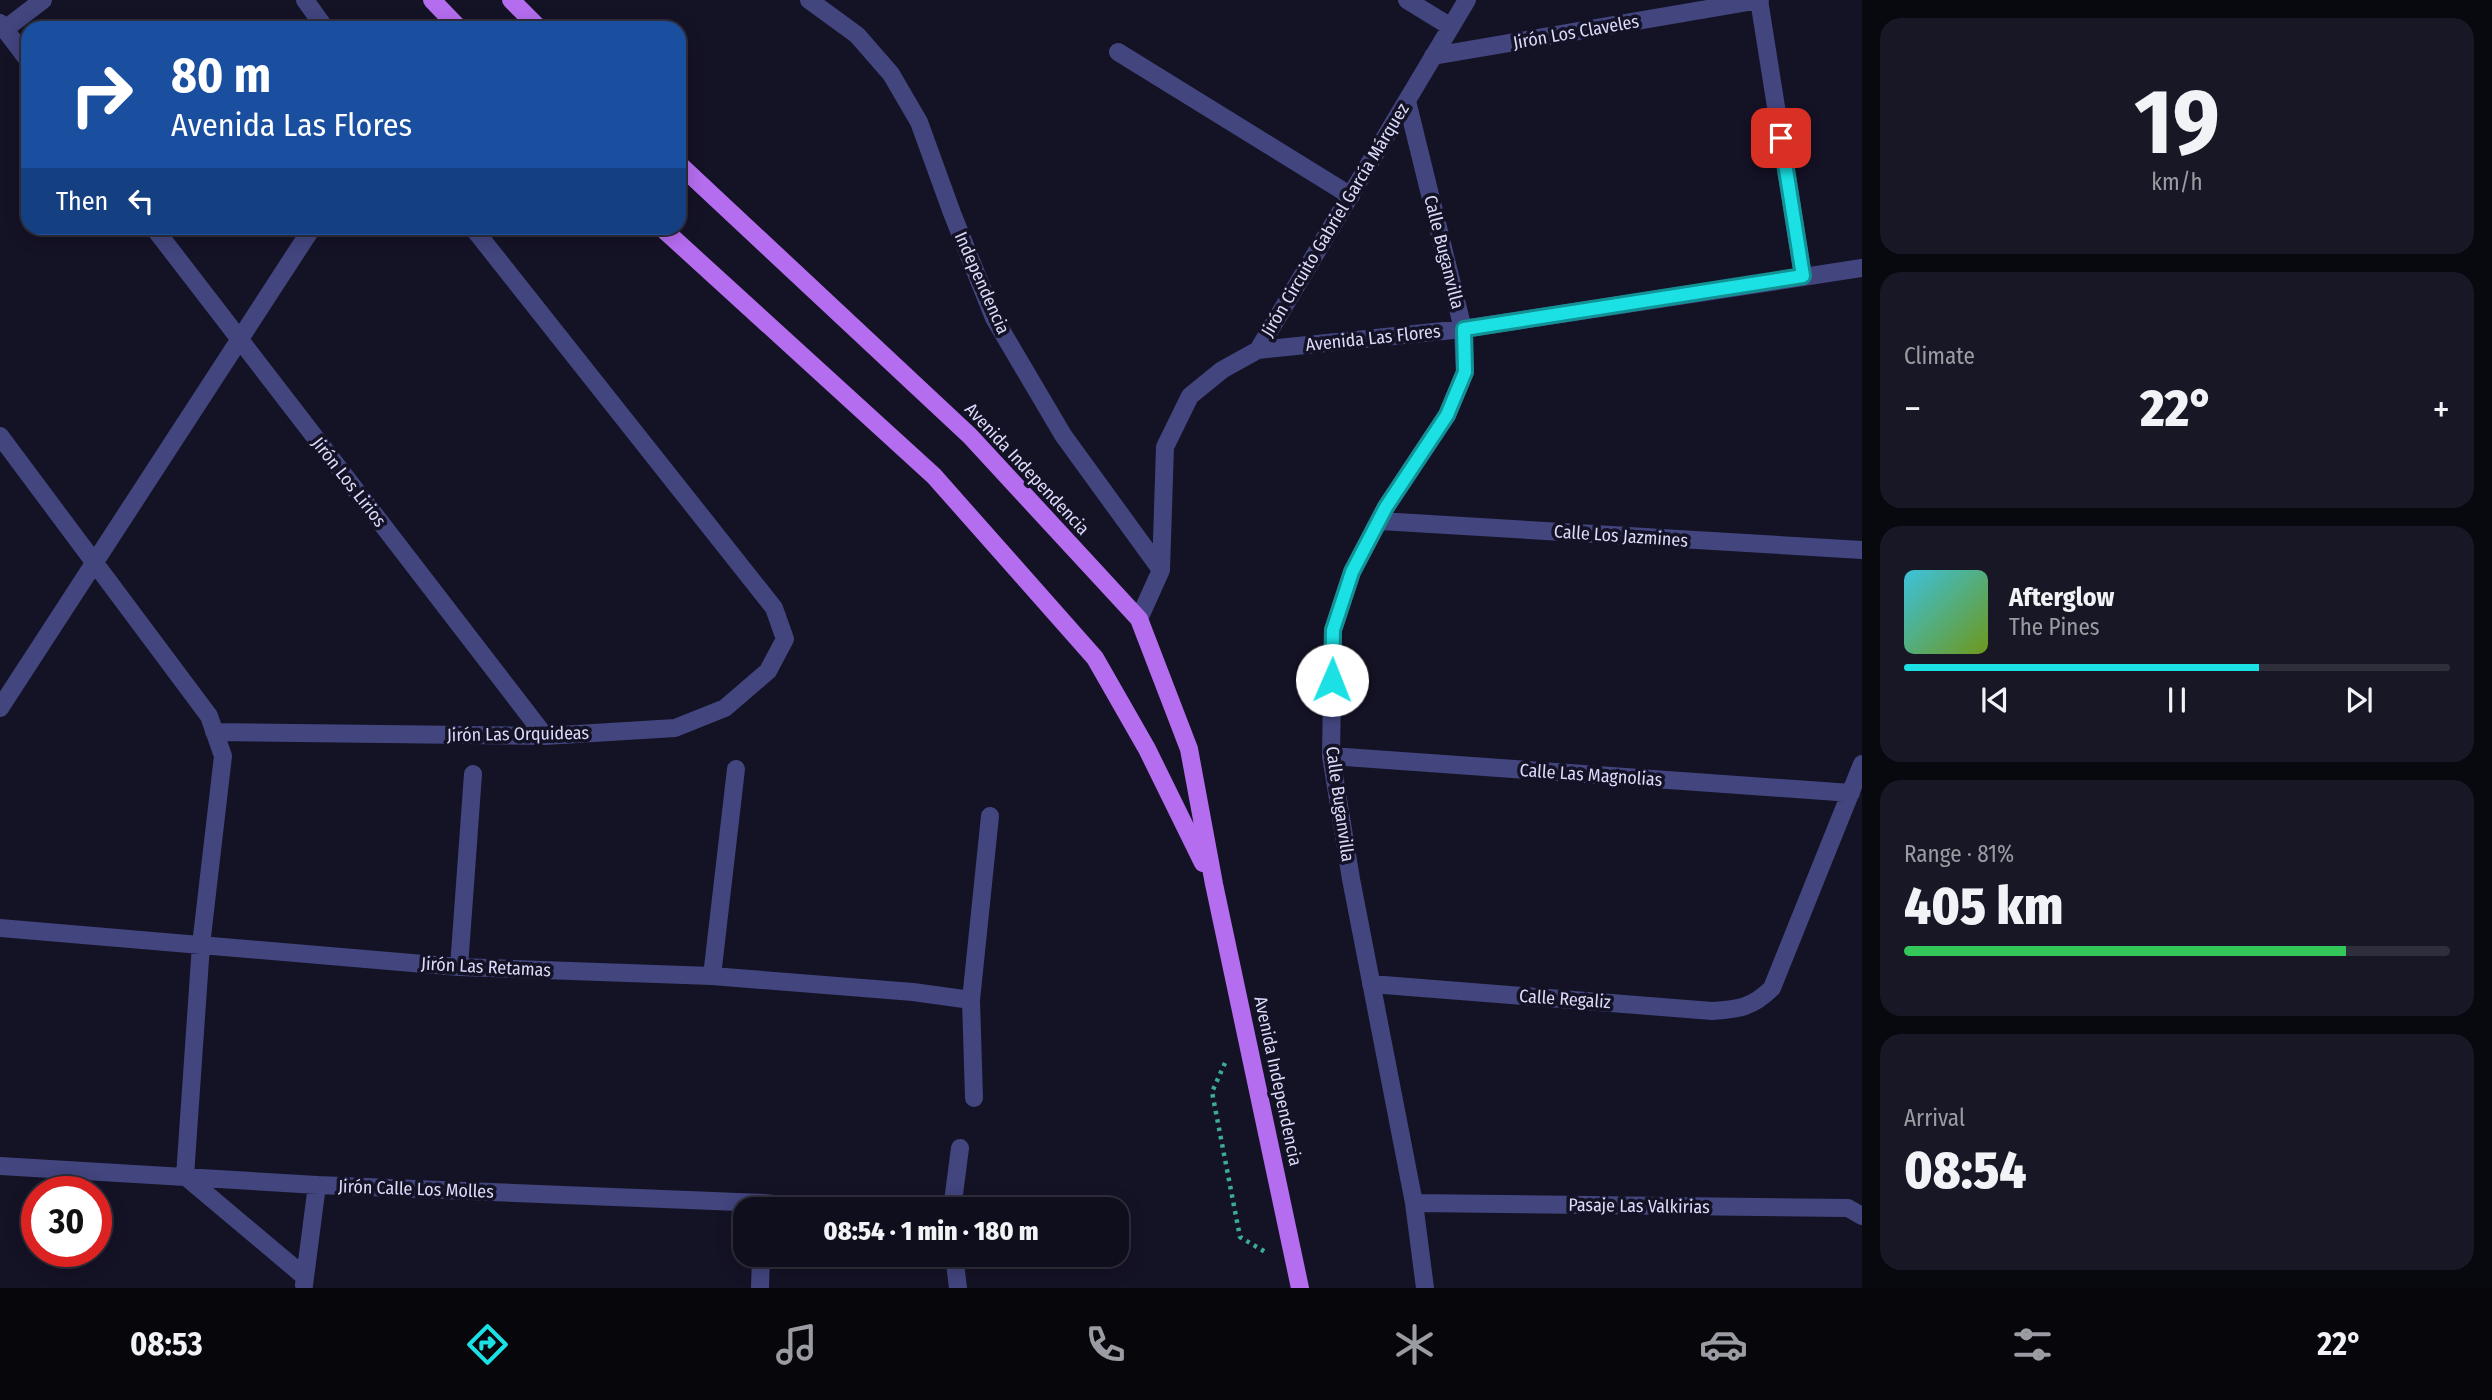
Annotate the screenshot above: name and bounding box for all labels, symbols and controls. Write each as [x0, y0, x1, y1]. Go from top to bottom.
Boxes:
street label: Jirón Los Claveles [1511, 10, 1641, 54]
text: 80 m [171, 46, 271, 105]
icon: right [56, 49, 147, 140]
text: 19 [2134, 68, 2220, 177]
street label: Jirón Circuito Gabriel García Márquez [1256, 99, 1414, 341]
text: Avenida Las Flores [171, 106, 412, 144]
pin [1751, 108, 1811, 168]
icon: arrive [1762, 119, 1800, 157]
text: km/h [2151, 168, 2203, 196]
icon: left [122, 182, 160, 220]
text: Then [56, 186, 108, 217]
street label: Calle Buganvilla [1419, 193, 1469, 311]
street label: Independencia [950, 228, 1014, 338]
street label: Avenida Las Flores [1304, 320, 1442, 356]
text: Climate [1904, 342, 1975, 370]
text: 22° [2140, 377, 2214, 440]
text: − [1904, 386, 1921, 432]
text: + [2433, 386, 2450, 432]
street label: Avenida Independencia [960, 398, 1094, 540]
street label: Jirón Los Lirios [307, 433, 391, 532]
street label: Calle Los Jazmines [1553, 520, 1689, 552]
text: Afterglow [2009, 582, 2114, 613]
text: The Pines [2009, 613, 2100, 641]
position arrow [1295, 643, 1369, 717]
icon: previous [1976, 681, 2014, 719]
icon: pause [2158, 681, 2196, 719]
icon: next [2340, 681, 2378, 719]
street label: Jirón Las Orquideas [447, 722, 590, 746]
street label: Calle Buganvilla [1321, 745, 1359, 863]
street label: Calle Las Magnolias [1519, 759, 1663, 791]
text: Range · 81% [1904, 840, 2014, 868]
text: 405 km [1904, 875, 2063, 938]
street label: Jirón Las Retamas [420, 953, 552, 981]
street label: Calle Regaliz [1518, 985, 1612, 1013]
street label: Avenida Independencia [1249, 994, 1307, 1168]
text: Arrival [1904, 1104, 1965, 1132]
text: 08:54 [1904, 1139, 2027, 1202]
street label: Jirón Calle Los Molles [338, 1175, 495, 1203]
speed limit sign: 30 [21, 1176, 112, 1267]
street label: Pasaje Las Valkirias [1568, 1194, 1710, 1218]
text: 08:54 · 1 min · 180 m [823, 1216, 1039, 1247]
icon: directions [463, 1320, 512, 1369]
icon: music [772, 1320, 821, 1369]
icon: phone [1081, 1320, 1130, 1369]
icon: climate [1390, 1320, 1439, 1369]
icon: car [1699, 1320, 1748, 1369]
icon: filters [2008, 1320, 2057, 1369]
text: 08:53 [130, 1325, 203, 1363]
text: 22° [2317, 1325, 2362, 1363]

